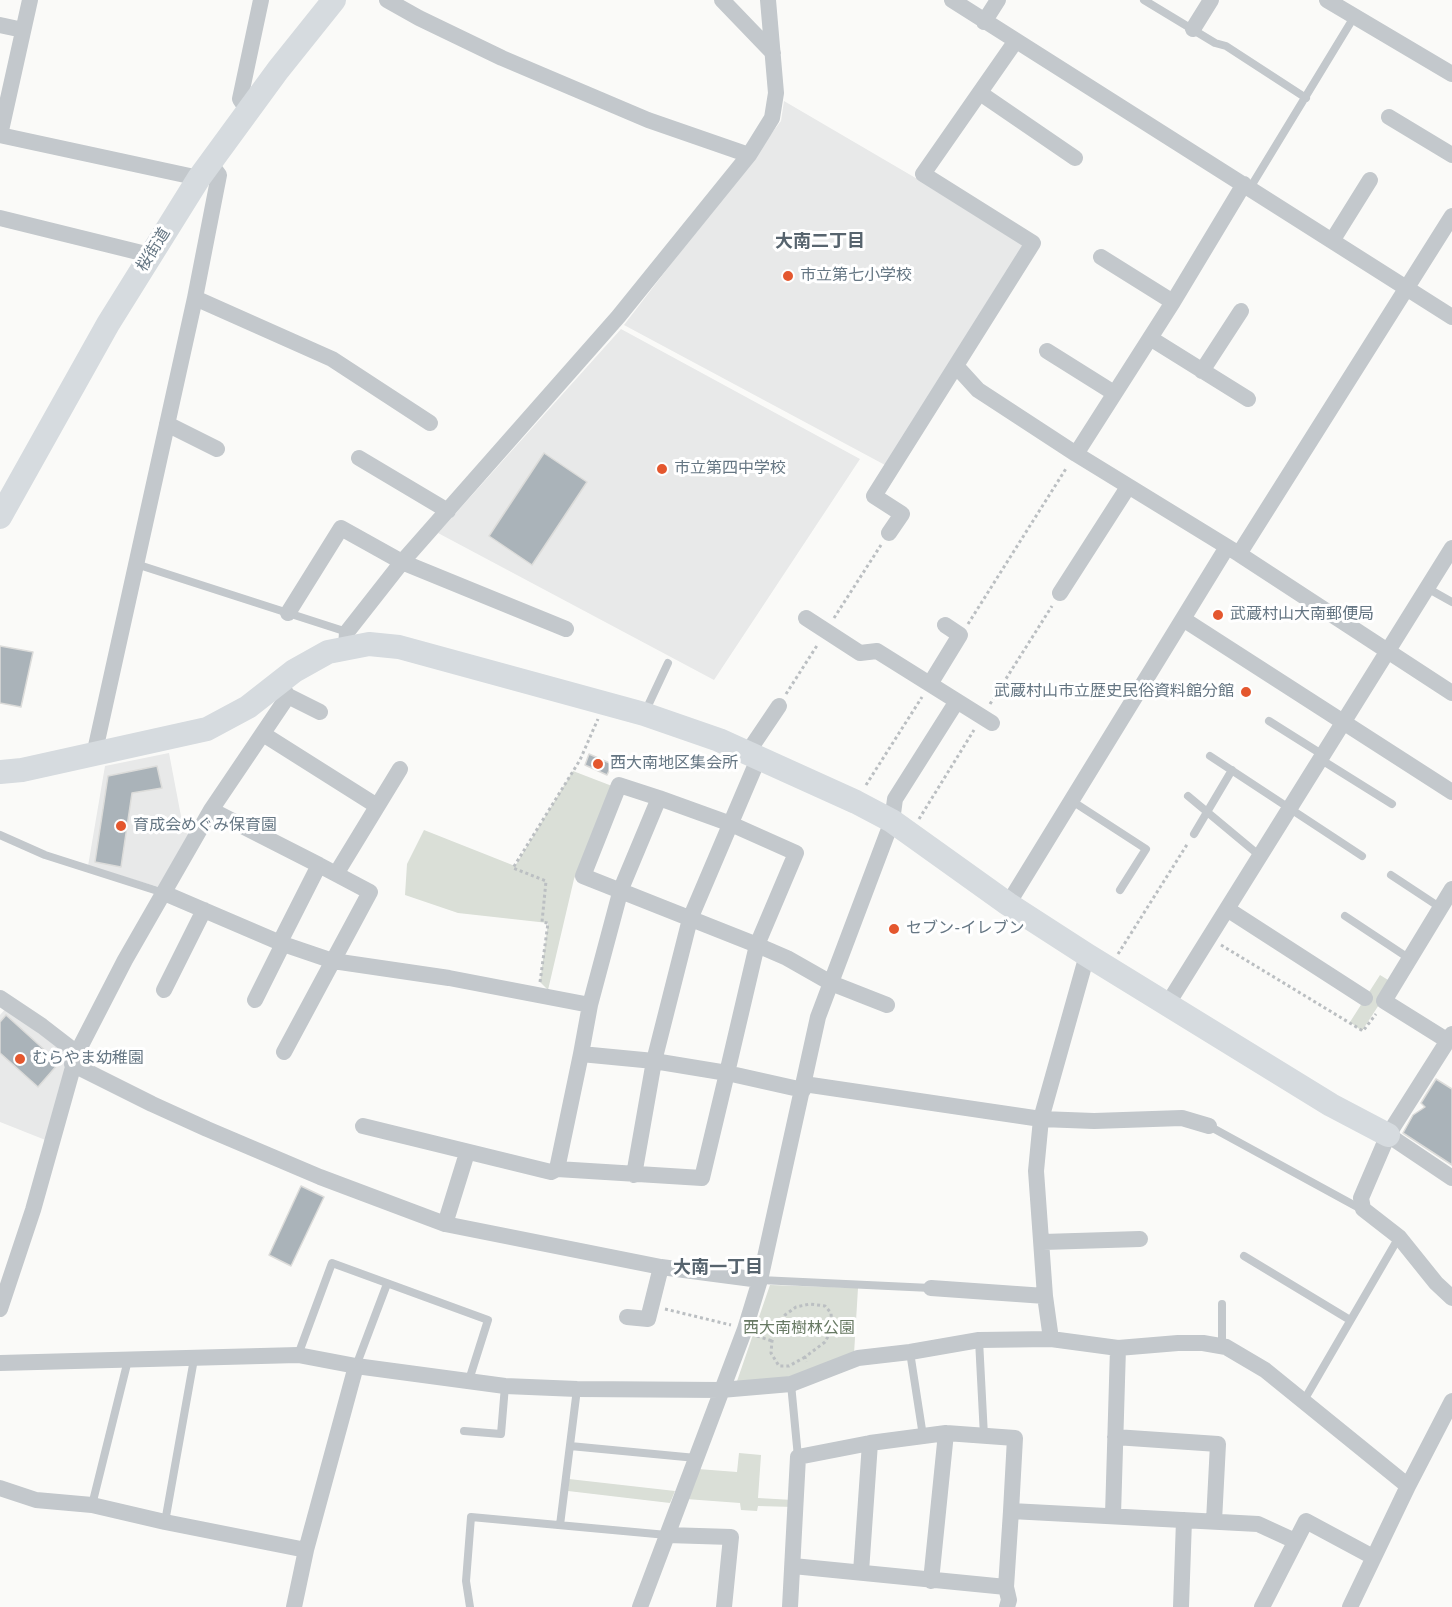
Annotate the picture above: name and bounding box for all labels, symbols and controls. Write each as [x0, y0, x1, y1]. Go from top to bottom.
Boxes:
street label: 桜街道 [133, 225, 175, 275]
district label: 大南二丁目 [775, 231, 865, 253]
place label: 市立第七小学校 [800, 266, 912, 286]
marker: 市立第七小学校 [781, 269, 795, 283]
place label: 市立第四中学校 [674, 459, 786, 479]
marker: 市立第四中学校 [655, 462, 669, 476]
place label: 武蔵村山大南郵便局 [1230, 605, 1374, 625]
marker: 武蔵村山大南郵便局 [1211, 608, 1225, 622]
place label: 武蔵村山市立歴史民俗資料館分館 [994, 682, 1234, 702]
marker: 武蔵村山市立歴史民俗資料館分館 [1239, 685, 1253, 699]
place label: 西大南地区集会所 [610, 754, 738, 774]
marker: 西大南地区集会所 [591, 757, 605, 771]
place label: 育成会めぐみ保育園 [133, 816, 277, 836]
marker: 育成会めぐみ保育園 [114, 819, 128, 833]
place label: セブン-イレブン [906, 919, 1025, 939]
marker: セブン-イレブン [887, 922, 901, 936]
place label: むらやま幼稚園 [32, 1049, 144, 1069]
marker: むらやま幼稚園 [13, 1052, 27, 1066]
district label: 大南一丁目 [673, 1257, 763, 1279]
park label: 西大南樹林公園 [743, 1319, 855, 1339]

